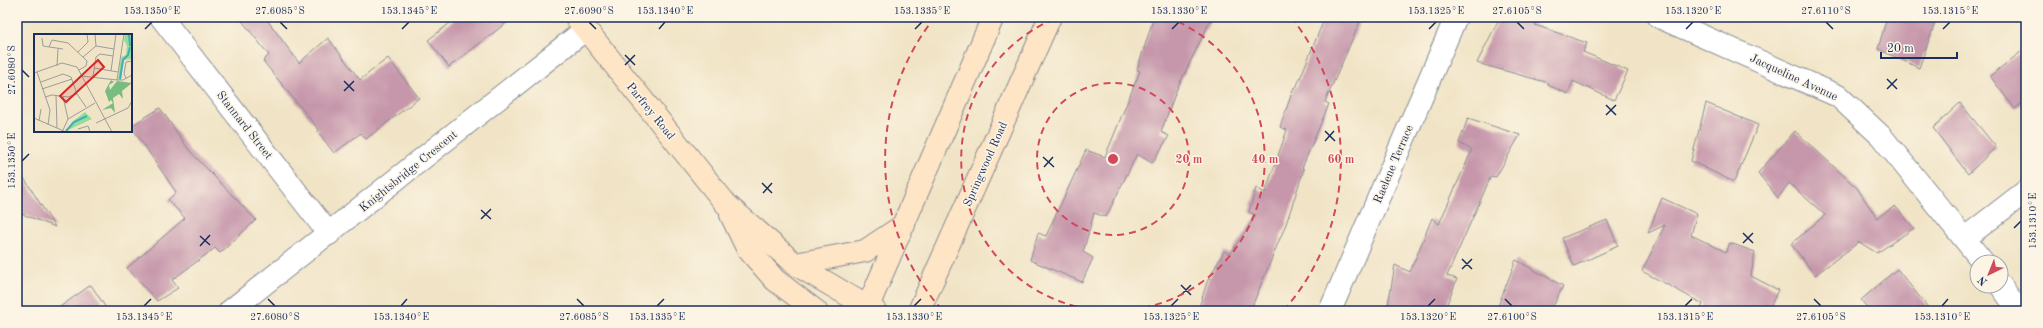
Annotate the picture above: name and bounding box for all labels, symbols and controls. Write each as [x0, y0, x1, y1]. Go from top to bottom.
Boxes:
text: 153.1350°E [124, 6, 180, 16]
text: 27.6085°S [255, 6, 305, 16]
text: 153.1345°E [381, 6, 437, 16]
text: 27.6090°S [564, 6, 614, 16]
text: 153.1340°E [637, 6, 693, 16]
text: 153.1335°E [894, 6, 950, 16]
text: 153.1330°E [1151, 6, 1207, 16]
text: 153.1325°E [1408, 6, 1464, 16]
text: 27.6105°S [1492, 6, 1542, 16]
text: 153.1320°E [1665, 6, 1721, 16]
text: 27.6110°S [1801, 6, 1851, 16]
text: 153.1315°E [1922, 6, 1978, 16]
inset map [34, 34, 132, 132]
scale bar [1881, 34, 1957, 60]
text: 20 m [1887, 43, 1914, 55]
text: 27.6080°S [7, 45, 17, 95]
street label: Jacqueline Avenue [1748, 52, 1840, 104]
street label: Parfrey Road [624, 81, 677, 142]
street label: Stannard Street [214, 89, 274, 162]
street label: Springwood Road [962, 120, 1010, 209]
street label: Raelene Terrace [1372, 123, 1416, 205]
street label: Knightsbridge Crescent [357, 129, 460, 215]
text: 153.1350°E [7, 133, 17, 189]
centre of rings [1106, 152, 1120, 166]
text: 20 m [1176, 154, 1203, 166]
text: 40 m [1252, 154, 1279, 166]
text: 60 m [1328, 154, 1355, 166]
text: 153.1310°E [2028, 193, 2038, 249]
north arrow [1969, 254, 2009, 294]
text: N [1976, 273, 1990, 287]
text: 153.1345°E [116, 312, 172, 322]
text: 27.6080°S [250, 312, 300, 322]
text: 153.1340°E [373, 312, 429, 322]
text: 27.6085°S [559, 312, 609, 322]
text: 153.1335°E [629, 312, 685, 322]
text: 153.1330°E [886, 312, 942, 322]
text: 153.1325°E [1143, 312, 1199, 322]
text: 153.1320°E [1400, 312, 1456, 322]
text: 27.6100°S [1487, 312, 1537, 322]
text: 153.1315°E [1657, 312, 1713, 322]
text: 27.6105°S [1796, 312, 1846, 322]
text: 153.1310°E [1914, 312, 1970, 322]

